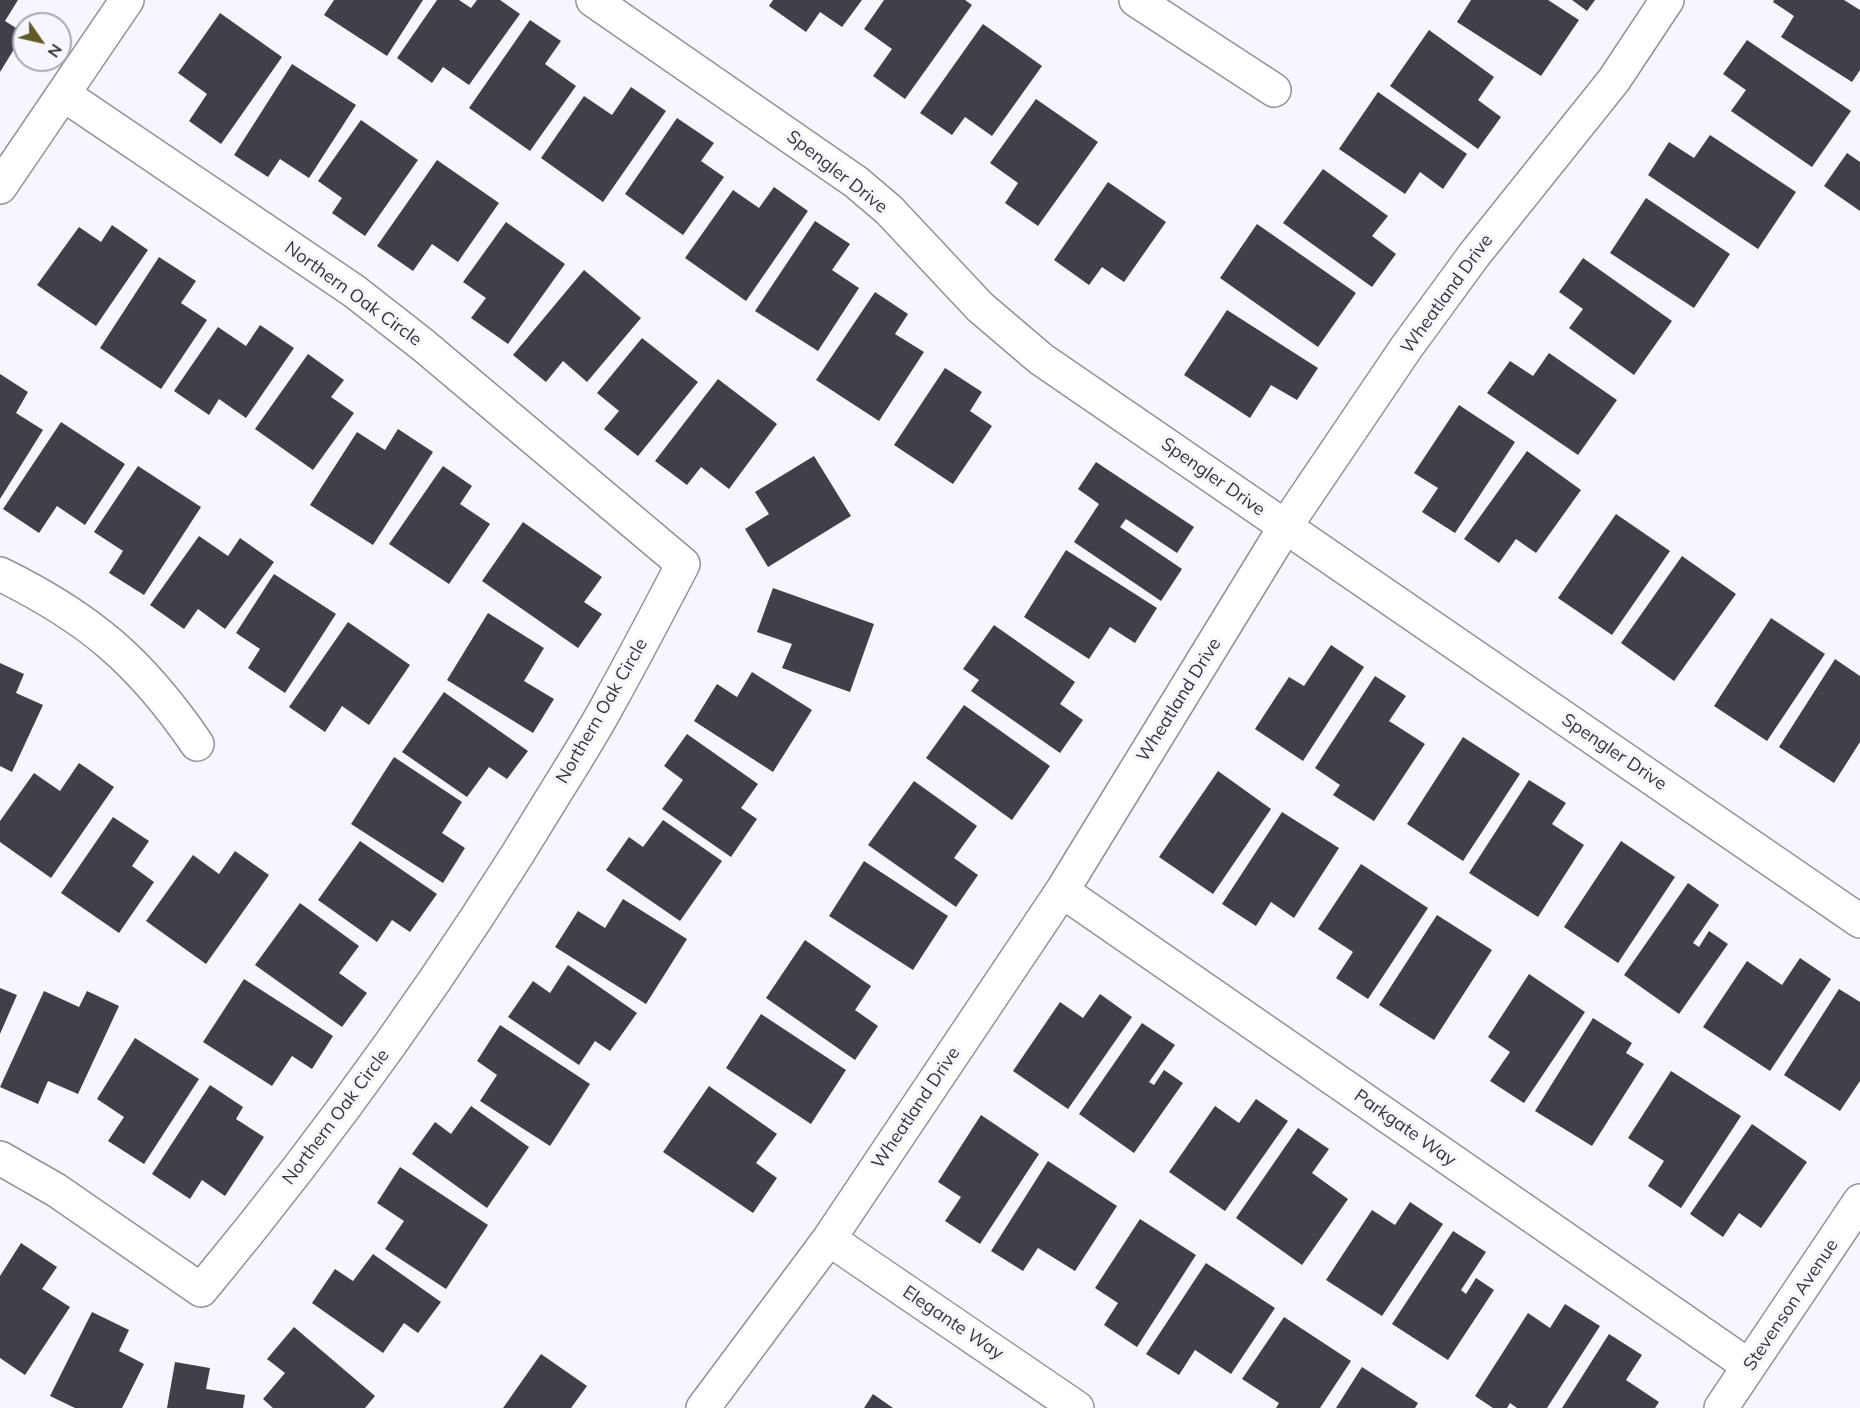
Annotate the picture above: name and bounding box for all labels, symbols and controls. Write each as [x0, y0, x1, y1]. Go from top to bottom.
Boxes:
north arrow [12, 12, 72, 72]
text: N [44, 40, 67, 62]
street label: Spengler Drive [782, 126, 892, 218]
street label: Wheatland Drive [1397, 230, 1497, 358]
street label: Northern Oak Circle [280, 237, 426, 351]
street label: Spengler Drive [1157, 433, 1269, 521]
street label: Wheatland Drive [1132, 634, 1226, 766]
street label: Northern Oak Circle [552, 635, 652, 787]
street label: Spengler Drive [1557, 709, 1671, 795]
street label: Wheatland Drive [867, 1043, 965, 1173]
street label: Northern Oak Circle [278, 1045, 394, 1189]
street label: Parkgate Way [1350, 1085, 1460, 1171]
street label: Stevenson Avenue [1739, 1235, 1843, 1375]
street label: Elegante Way [899, 1281, 1007, 1365]

